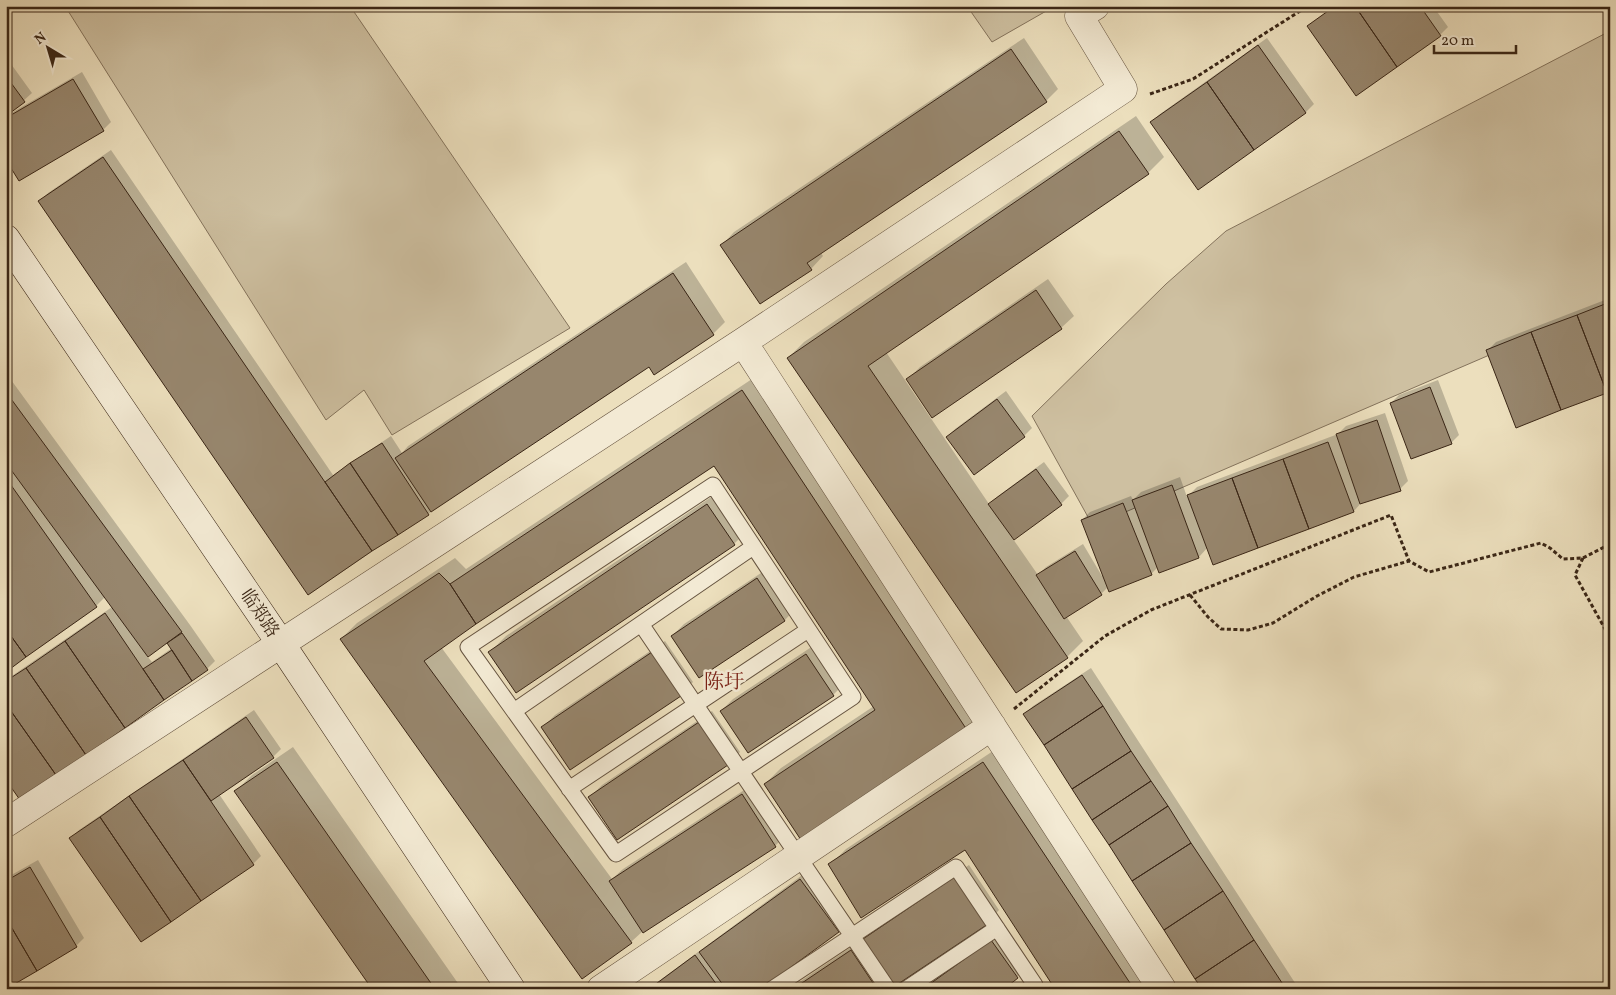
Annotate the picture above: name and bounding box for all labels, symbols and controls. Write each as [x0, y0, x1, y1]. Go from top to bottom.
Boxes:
north arrow [22, 22, 72, 72]
scale bar [1434, 22, 1516, 54]
text: N [31, 28, 51, 50]
text: 20 m [1441, 31, 1474, 52]
street label: 临郑路 [233, 584, 284, 643]
district label: 陈圩 [704, 669, 744, 697]

